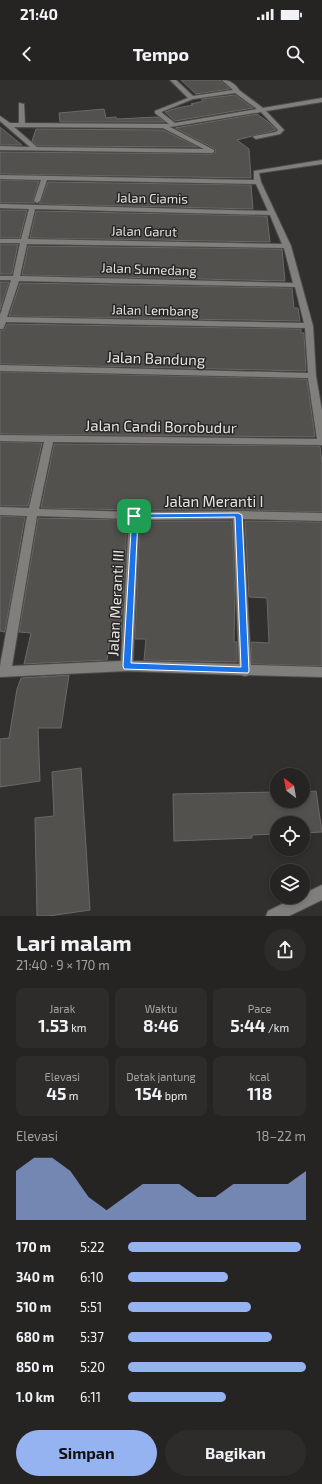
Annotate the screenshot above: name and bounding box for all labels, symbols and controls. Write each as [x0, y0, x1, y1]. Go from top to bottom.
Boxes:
text: 21:40 [20, 5, 58, 23]
icon: back [16, 43, 38, 65]
text: Tempo [133, 43, 189, 65]
icon: search [284, 43, 306, 65]
street label: Jalan Ciamis [116, 189, 188, 207]
street label: Jalan Garut [111, 222, 177, 240]
street label: Jalan Sumedang [101, 259, 197, 279]
street label: Jalan Lembang [111, 301, 199, 319]
street label: Jalan Bandung [106, 347, 206, 369]
street label: Jalan Candi Borobudur [85, 416, 237, 436]
street label: Jalan Meranti I [165, 492, 263, 510]
pin [117, 499, 151, 533]
icon: arrive [123, 505, 145, 527]
street label: Jalan Meranti III [103, 549, 127, 657]
north arrow [270, 768, 310, 808]
map controls [270, 768, 310, 904]
button: locate [270, 816, 310, 856]
button: layers [270, 864, 310, 904]
text: Lari malam [16, 929, 132, 955]
button: share [264, 929, 306, 971]
text: 21:40 · 9 × 170 m [16, 957, 110, 973]
text: Jarak [49, 1002, 75, 1015]
text: Waktu [145, 1002, 177, 1015]
text: Pace [248, 1002, 272, 1015]
text: 1.53 [38, 1015, 69, 1035]
text: 8:46 [143, 1015, 179, 1035]
text: 5:44 [230, 1015, 266, 1035]
text: km [69, 1021, 86, 1034]
text: /km [266, 1021, 289, 1034]
text: Elevasi [45, 1070, 80, 1083]
text: Detak jantung [126, 1070, 196, 1083]
text: kcal [250, 1070, 270, 1083]
text: 45 [46, 1083, 66, 1103]
text: 154 [135, 1083, 162, 1103]
text: 118 [247, 1083, 272, 1103]
text: m [66, 1089, 78, 1102]
text: bpm [162, 1089, 187, 1102]
text: Elevasi [16, 1128, 58, 1144]
text: 18–22 m [256, 1128, 306, 1144]
text: 170 m [16, 1239, 51, 1255]
text: 5:22 [80, 1239, 105, 1255]
text: 340 m [16, 1269, 54, 1285]
text: 6:10 [80, 1269, 104, 1285]
text: 510 m [16, 1299, 51, 1315]
text: 5:51 [80, 1299, 102, 1315]
text: 680 m [16, 1329, 54, 1345]
text: 5:37 [80, 1329, 104, 1345]
text: 850 m [16, 1359, 54, 1375]
text: 5:20 [80, 1359, 105, 1375]
text: 1.0 km [16, 1389, 55, 1405]
text: 6:11 [80, 1389, 101, 1405]
button: Simpan [16, 1430, 157, 1476]
button: Bagikan [165, 1430, 306, 1476]

